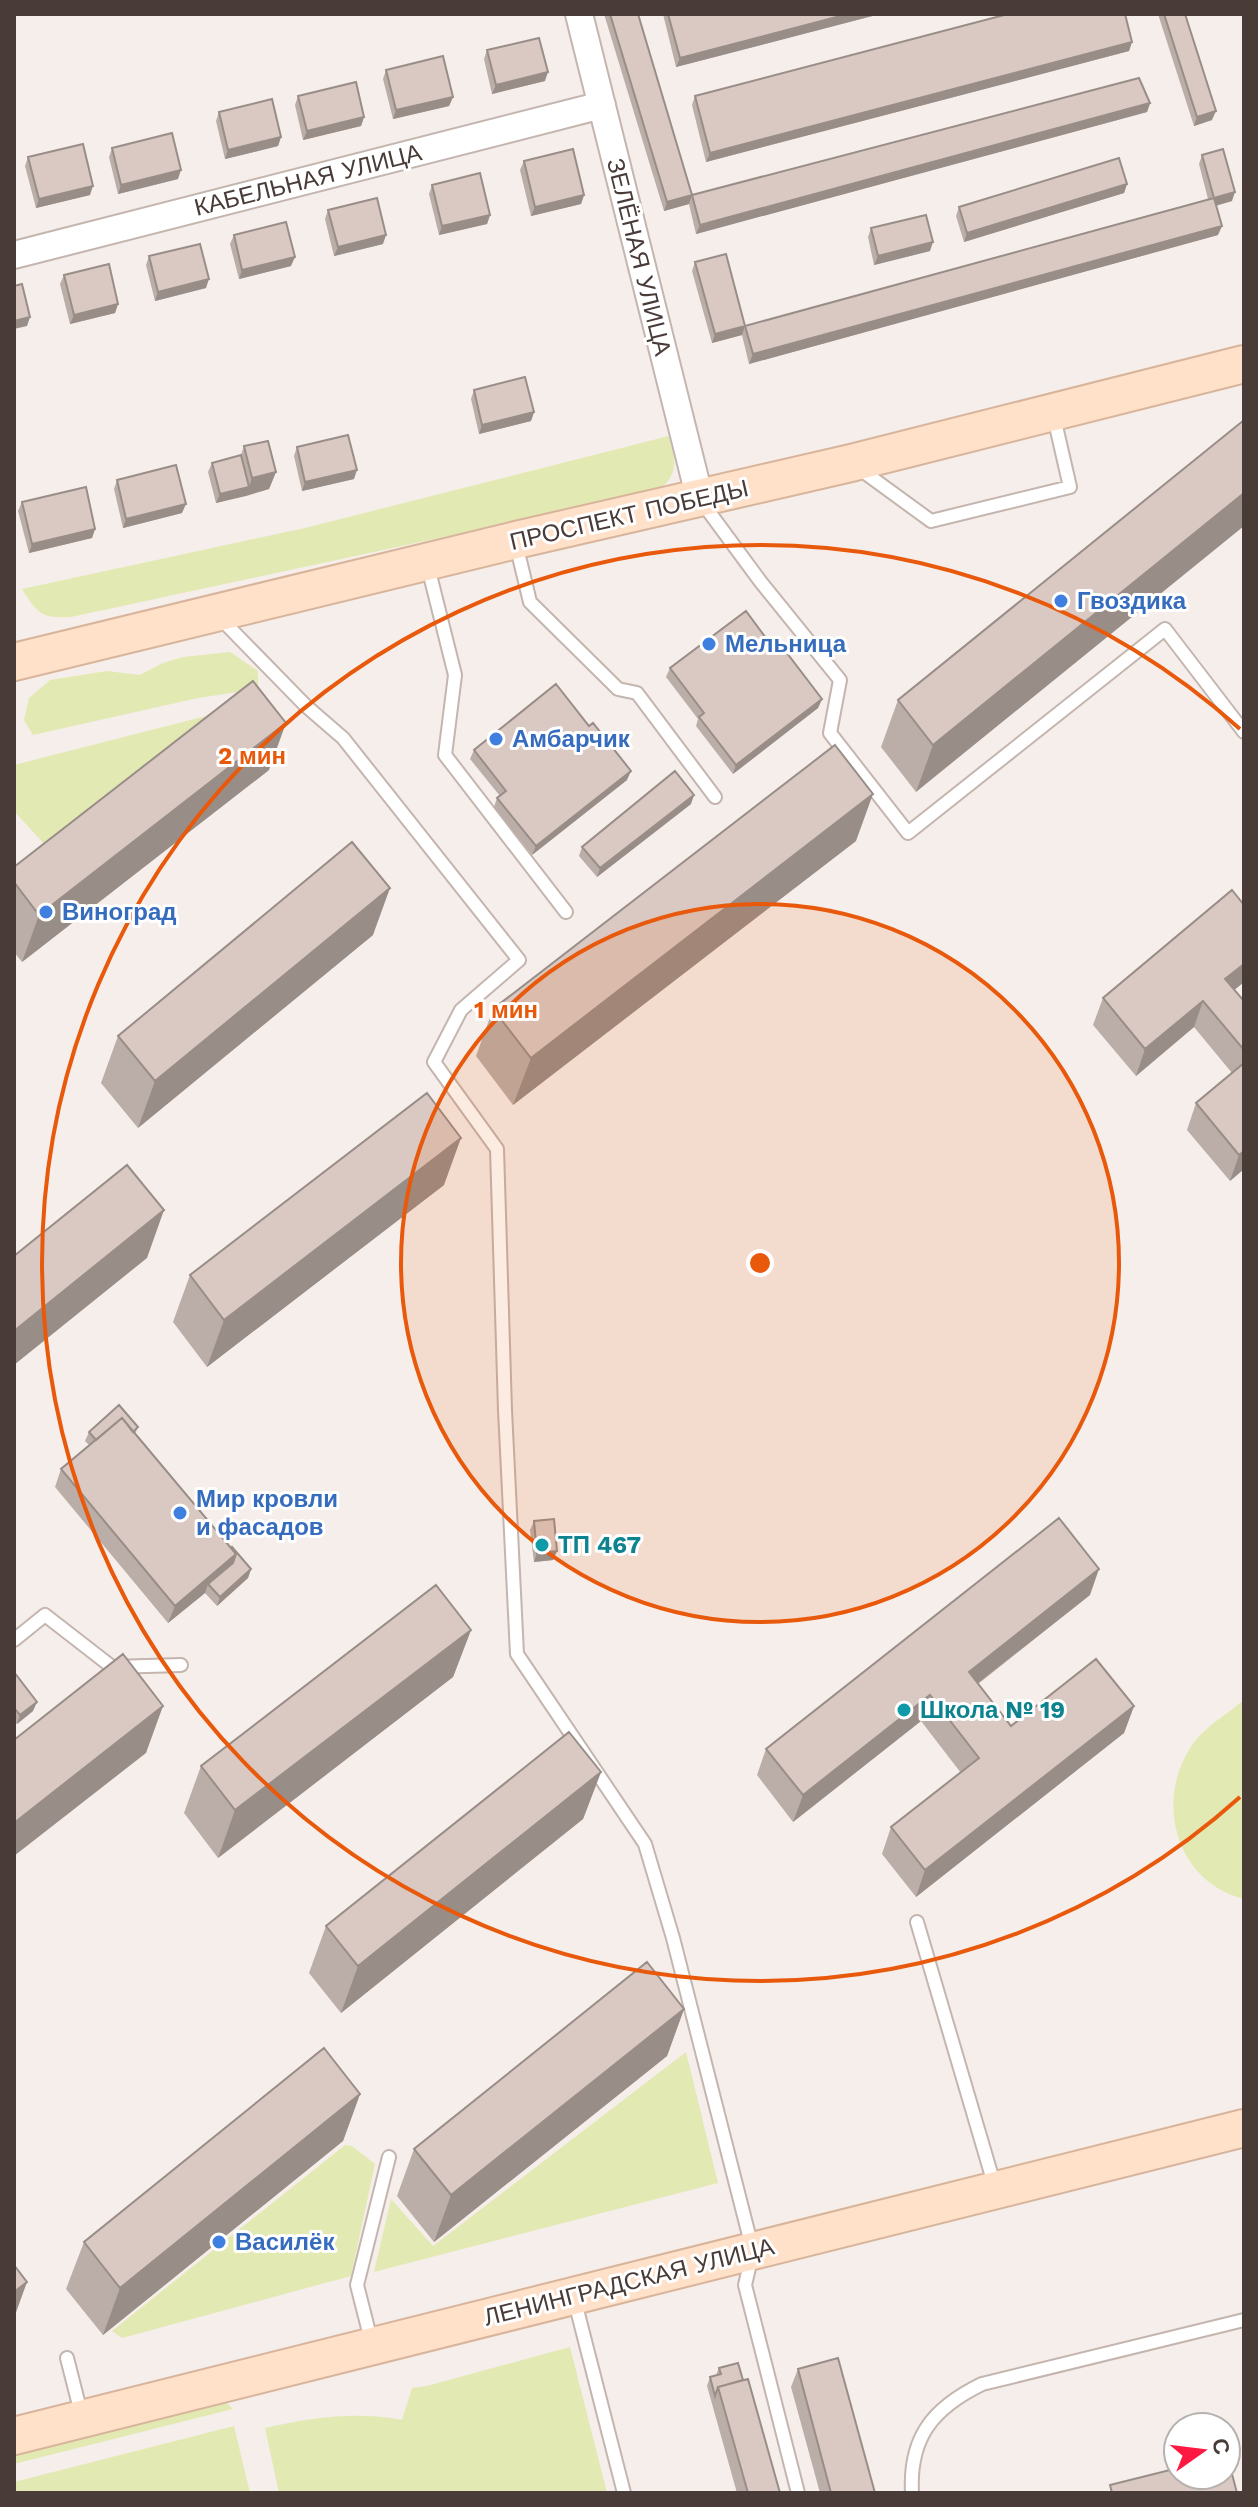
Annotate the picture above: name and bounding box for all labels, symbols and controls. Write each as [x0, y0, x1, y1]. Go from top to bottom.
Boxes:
street label: КАБЕЛЬНАЯ УЛИЦА [191, 138, 425, 222]
street label: ЗЕЛЁНАЯ УЛИЦА [601, 155, 677, 359]
street label: ПРОСПЕКТ ПОБЕДЫ [507, 474, 751, 556]
place label: Гвоздика [1077, 587, 1187, 615]
marker: Гвоздика [1052, 592, 1070, 610]
place label: Мельница [725, 630, 847, 658]
marker: Мельница [700, 635, 718, 653]
place label: Амбарчик [512, 725, 631, 753]
marker: Амбарчик [487, 730, 505, 748]
text: 2 мин [218, 742, 286, 770]
place label: Виноград [62, 898, 176, 926]
marker: Виноград [37, 903, 55, 921]
text: 1 мин [474, 996, 538, 1024]
centre of rings [746, 1249, 774, 1277]
place label: Мир кровли и фасадов [196, 1485, 338, 1541]
marker: Мир кровли и фасадов [171, 1504, 189, 1522]
place label: ТП 467 [558, 1531, 641, 1559]
marker: ТП 467 [533, 1536, 551, 1554]
place label: Школа № 19 [920, 1696, 1065, 1724]
marker: Школа № 19 [895, 1701, 913, 1719]
place label: Василёк [235, 2228, 335, 2256]
street label: ЛЕНИНГРАДСКАЯ УЛИЦА [481, 2232, 777, 2332]
marker: Василёк [210, 2233, 228, 2251]
north arrow [1162, 2411, 1242, 2491]
text: С [1207, 2436, 1235, 2457]

